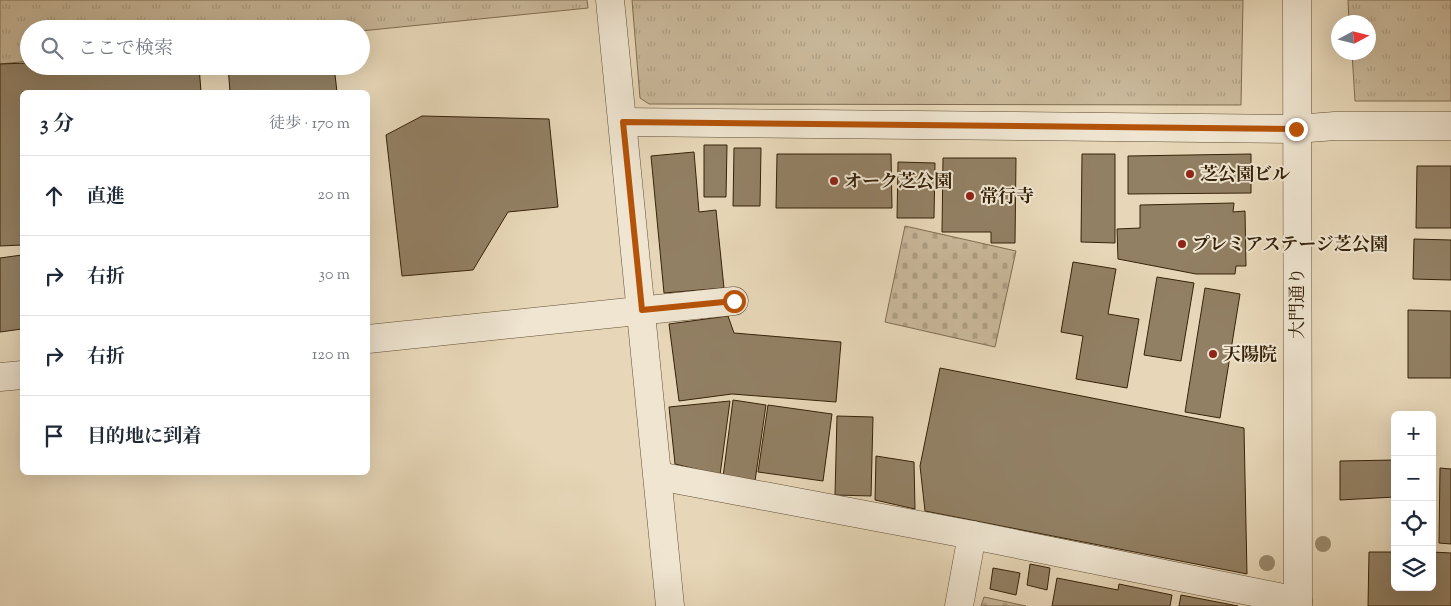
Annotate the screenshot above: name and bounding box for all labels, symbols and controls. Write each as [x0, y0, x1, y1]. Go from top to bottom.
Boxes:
north arrow [1331, 15, 1376, 60]
search box [20, 20, 370, 75]
icon: search [38, 34, 66, 62]
text: ここで検索 [78, 36, 173, 63]
text: 3 分 [40, 110, 74, 140]
text: 徒歩 · 170 m [269, 113, 350, 136]
route end [1285, 118, 1308, 141]
place label: 芝公園ビル [1200, 163, 1290, 189]
marker: 芝公園ビル [1184, 168, 1196, 180]
place label: オーク芝公園 [844, 170, 952, 196]
marker: オーク芝公園 [828, 175, 840, 187]
icon: ahead [40, 182, 68, 210]
text: 直進 [87, 184, 125, 211]
text: 20 m [317, 184, 350, 207]
place label: 常行寺 [980, 185, 1034, 211]
marker: 常行寺 [964, 190, 976, 202]
place label: プレミアステージ芝公園 [1192, 233, 1388, 259]
marker: プレミアステージ芝公園 [1176, 238, 1188, 250]
icon: right [40, 262, 68, 290]
text: 右折 [87, 264, 125, 291]
text: 30 m [319, 264, 350, 287]
street label: 大門通り [1286, 267, 1312, 339]
route start [723, 290, 746, 313]
icon: right [40, 342, 68, 370]
place label: 天陽院 [1223, 343, 1277, 369]
text: 右折 [87, 344, 125, 371]
text: 120 m [312, 344, 350, 367]
marker: 天陽院 [1207, 348, 1219, 360]
map controls [1391, 411, 1436, 591]
button: + [1391, 411, 1436, 456]
icon: arrive [40, 422, 68, 450]
text: 目的地に到着 [87, 424, 201, 451]
button: − [1391, 456, 1436, 501]
button: locate [1391, 501, 1436, 546]
button: layers [1391, 546, 1436, 591]

